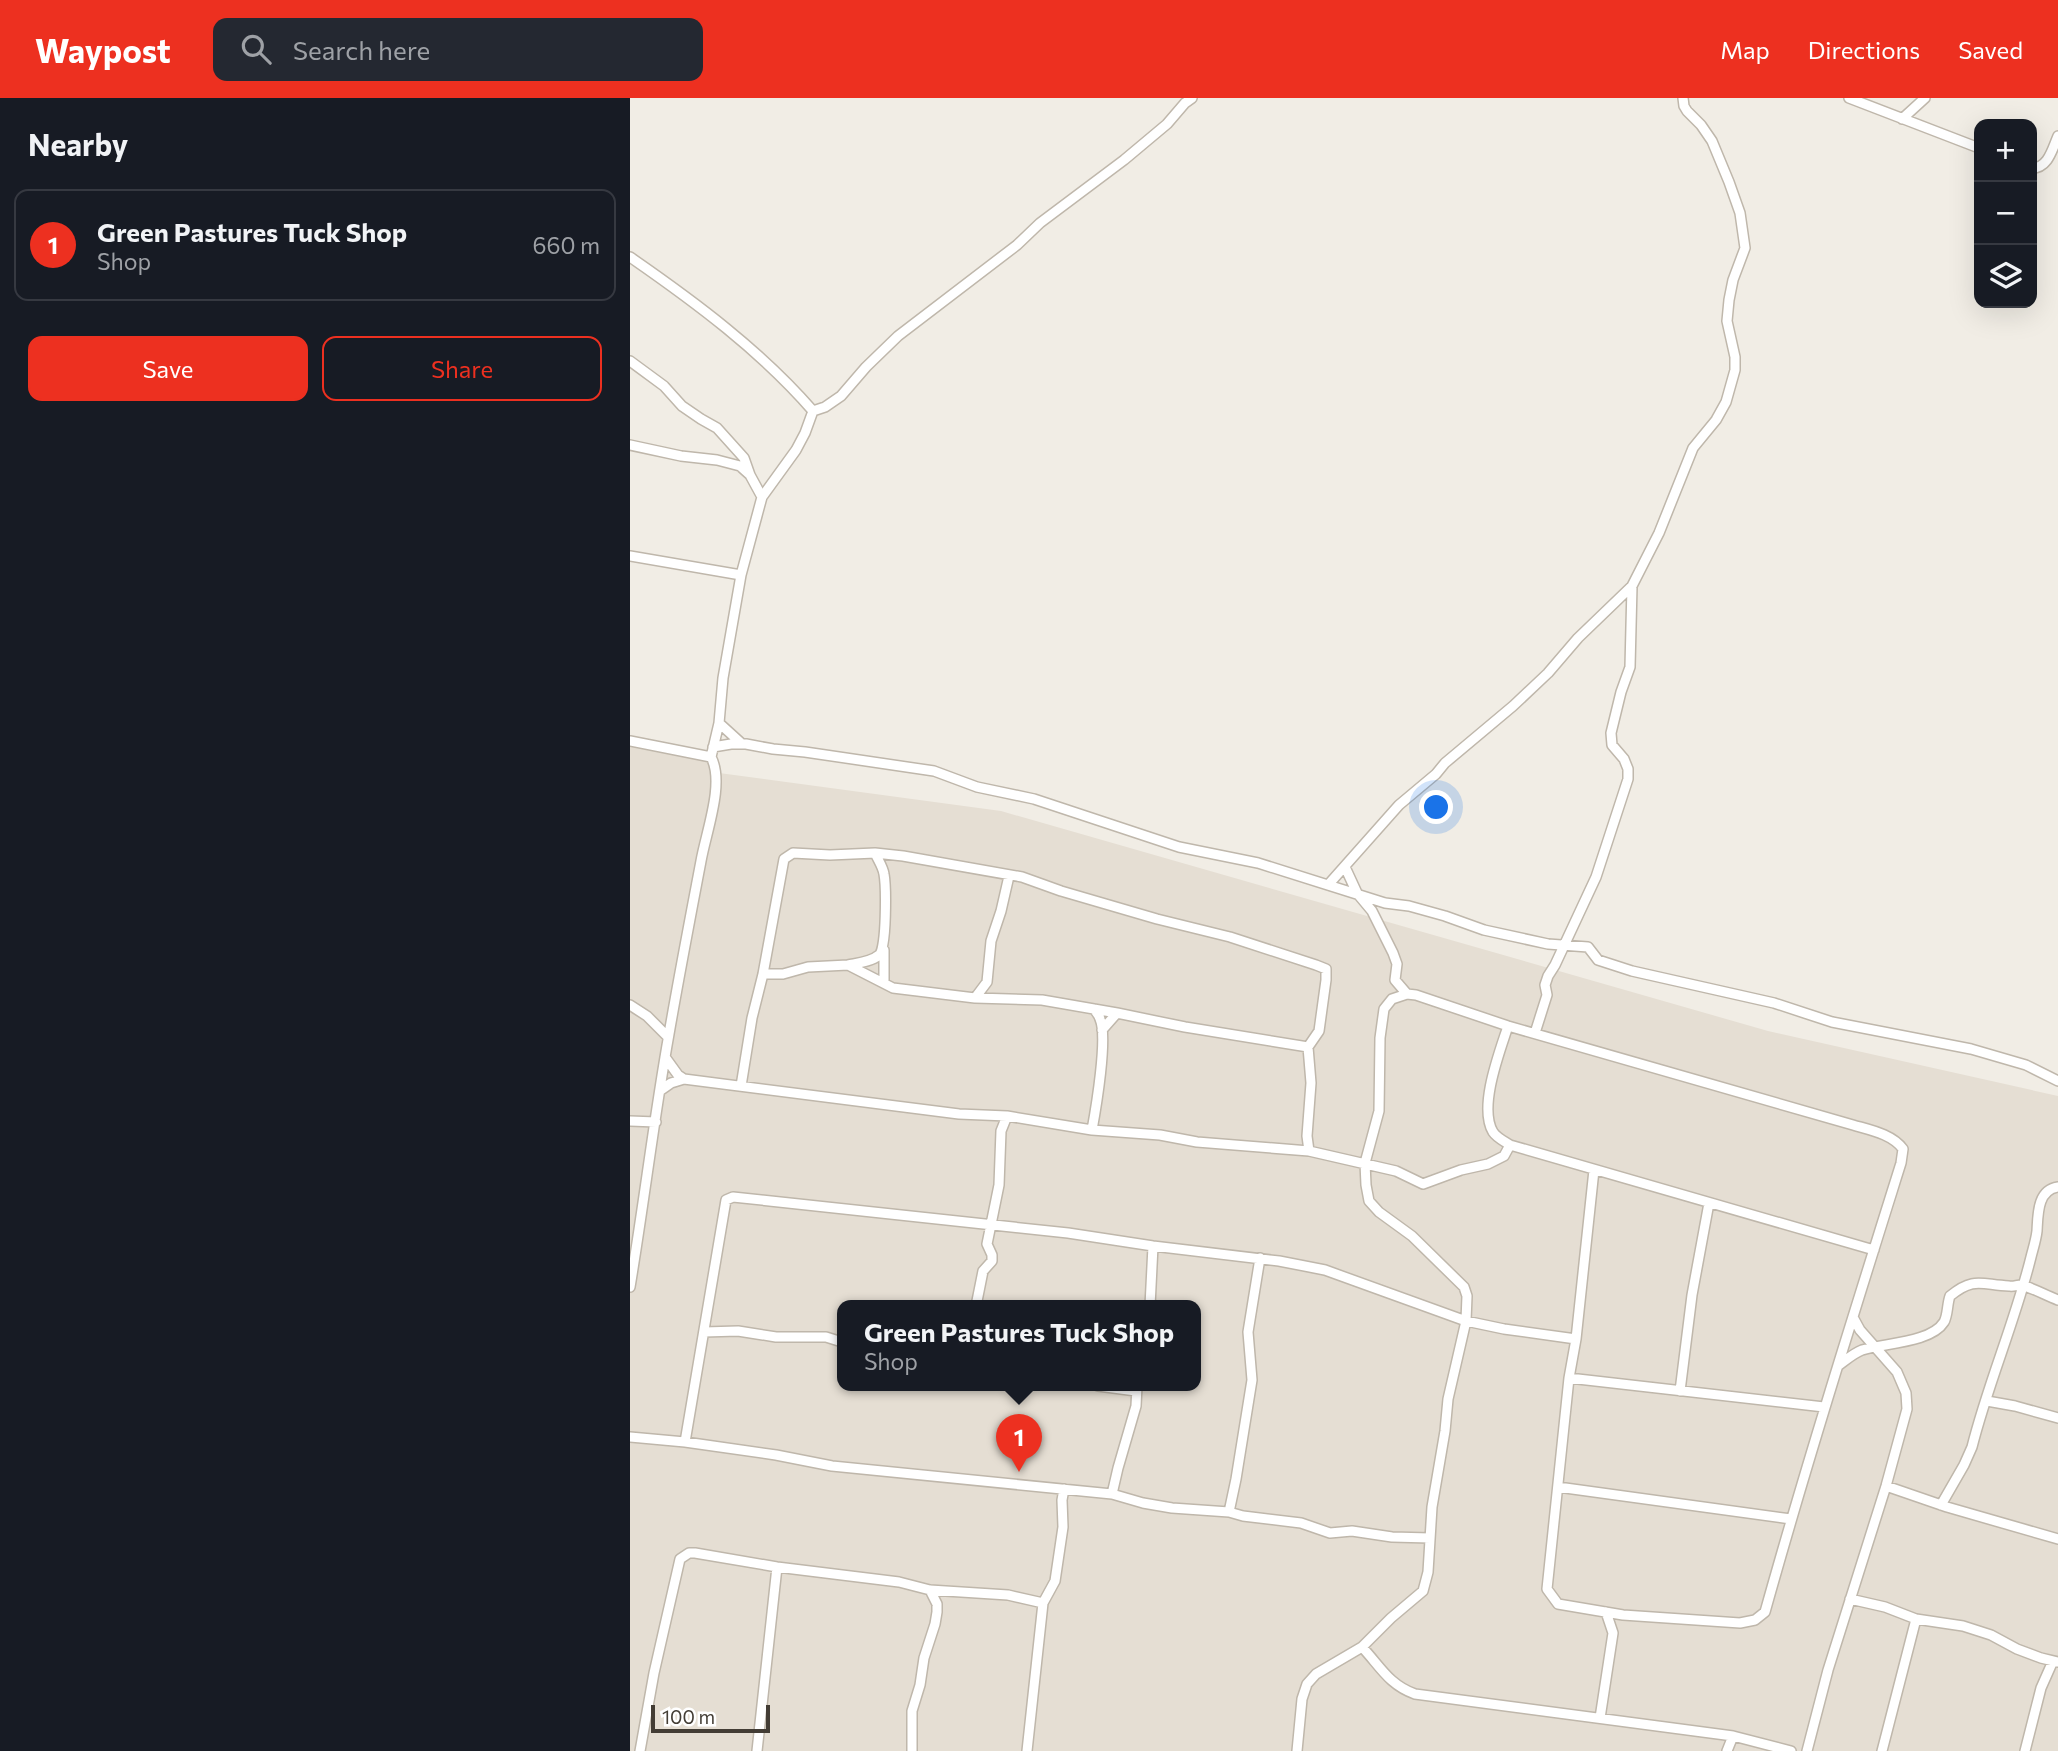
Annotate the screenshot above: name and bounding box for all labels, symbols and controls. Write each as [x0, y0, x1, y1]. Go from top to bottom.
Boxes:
search box [213, 18, 703, 81]
text: Waypost [35, 29, 171, 70]
icon: search [237, 30, 275, 68]
text: Search here [293, 34, 430, 65]
text: Map [1720, 35, 1770, 64]
text: Directions [1808, 35, 1920, 64]
text: Saved [1958, 35, 2023, 64]
map controls [1974, 119, 2037, 308]
button: + [1974, 119, 2037, 182]
text: Nearby [28, 125, 128, 162]
button: − [1974, 182, 2037, 245]
text: Green Pastures Tuck Shop [97, 216, 407, 247]
text: 1 [48, 231, 58, 259]
text: 660 m [533, 231, 600, 259]
button: layers [1974, 245, 2037, 308]
text: Shop [97, 247, 151, 275]
button: Save [28, 336, 308, 401]
button: Share [322, 336, 602, 401]
your location [1419, 790, 1453, 824]
popup [837, 1300, 1201, 1391]
text: Green Pastures Tuck Shop [864, 1316, 1174, 1347]
text: Shop [864, 1347, 918, 1375]
pin: 1 [996, 1414, 1042, 1472]
scale bar [651, 1702, 770, 1734]
text: 100 m [662, 1705, 715, 1728]

